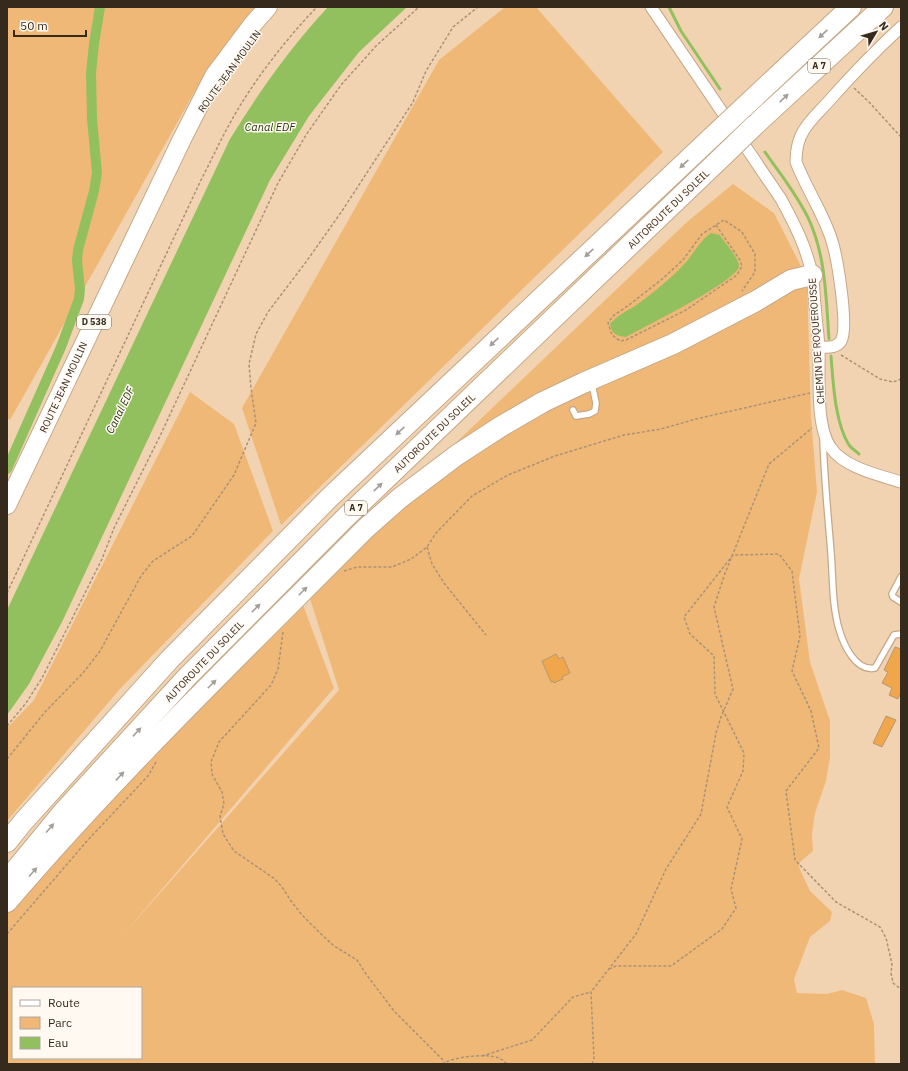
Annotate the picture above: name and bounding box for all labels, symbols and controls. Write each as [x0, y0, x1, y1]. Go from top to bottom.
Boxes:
scale bar [14, 12, 86, 38]
north arrow [856, 12, 896, 52]
text: 50 m [20, 18, 48, 33]
text: N [876, 18, 892, 33]
street label: ROUTE JEAN MOULIN [195, 27, 264, 115]
one-way arrow [817, 29, 828, 38]
road number: A 7 [808, 59, 830, 73]
one-way arrow [779, 94, 789, 103]
water label: Canal EDF [245, 120, 296, 134]
one-way arrow [679, 159, 689, 168]
street label: AUTOROUTE DU SOLEIL [625, 167, 712, 252]
one-way arrow [584, 248, 594, 257]
street label: CHEMIN DE ROQUEROUSSE [806, 277, 827, 404]
road number: D 538 [77, 315, 111, 329]
one-way arrow [490, 337, 499, 346]
street label: ROUTE JEAN MOULIN [37, 340, 90, 435]
water label: Canal EDF [103, 383, 138, 436]
street label: AUTOROUTE DU SOLEIL [391, 391, 478, 476]
one-way arrow [395, 426, 405, 436]
one-way arrow [373, 482, 383, 491]
road number: A 7 [345, 501, 367, 515]
one-way arrow [298, 586, 308, 596]
one-way arrow [251, 603, 261, 613]
street label: AUTOROUTE DU SOLEIL [162, 618, 247, 705]
one-way arrow [207, 679, 217, 689]
one-way arrow [132, 727, 142, 737]
one-way arrow [116, 771, 125, 781]
one-way arrow [45, 823, 54, 834]
one-way arrow [28, 867, 37, 878]
legend [12, 987, 142, 1059]
text: Route [48, 995, 80, 1010]
text: Parc [48, 1015, 72, 1030]
text: Eau [48, 1035, 68, 1050]

